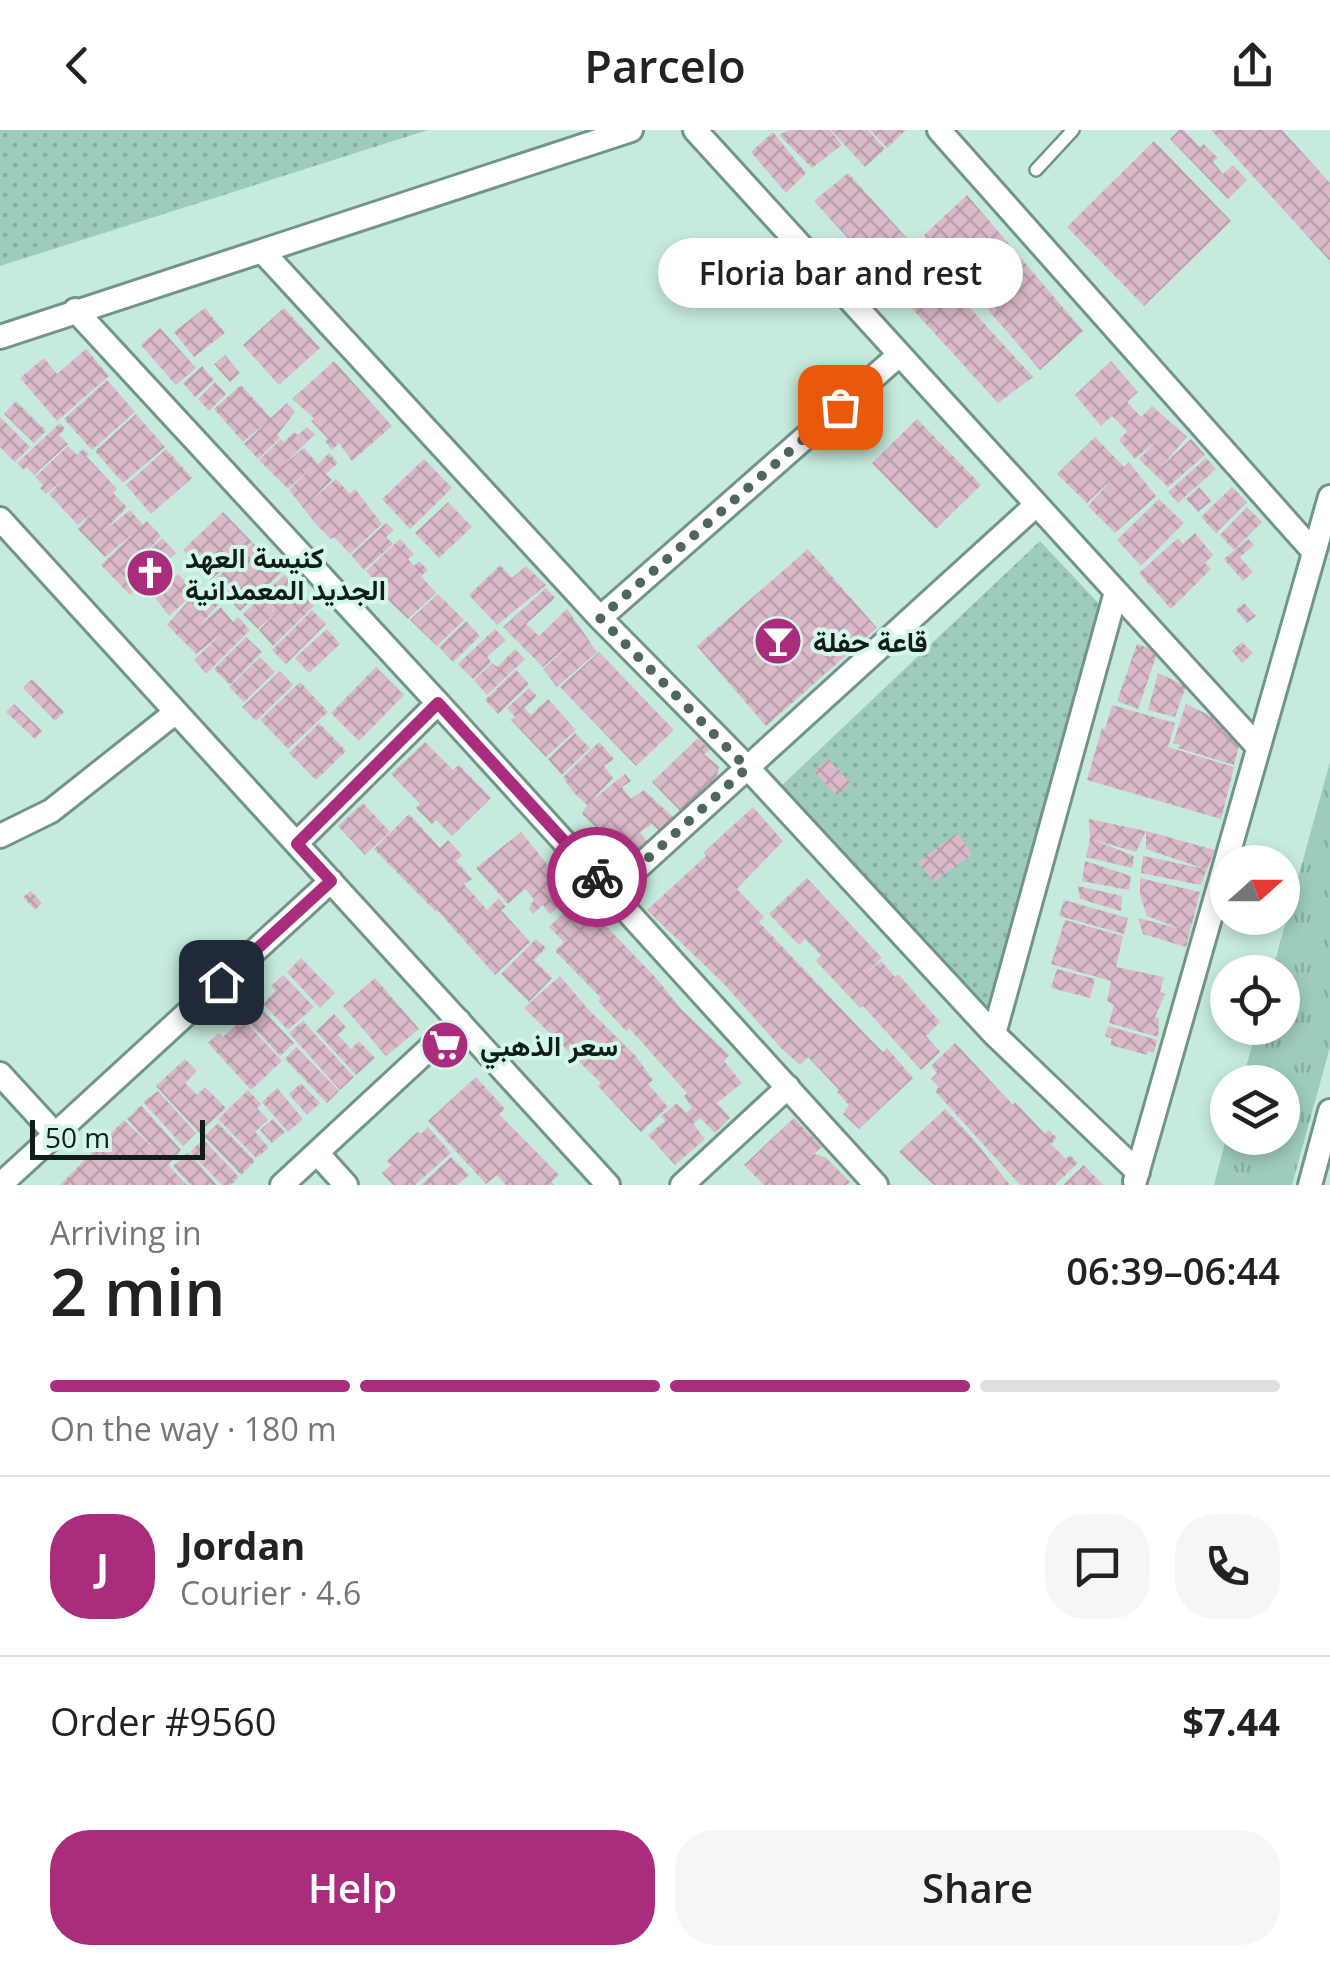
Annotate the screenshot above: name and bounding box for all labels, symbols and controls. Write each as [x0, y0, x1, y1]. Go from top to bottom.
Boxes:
text: Parcelo [584, 35, 746, 96]
icon: back [50, 38, 105, 93]
icon: share [1225, 38, 1280, 93]
callout: Floria bar and rest [658, 237, 1022, 307]
text: Floria bar and rest [699, 251, 982, 294]
pin [798, 365, 883, 450]
icon: bag [813, 380, 868, 435]
place label: كنيسة العهد الجديد المعمدانية [185, 538, 386, 608]
church icon: كنيسة العهد الجديد المعمدانية [124, 547, 176, 599]
bar icon: قاعة حفلة [752, 615, 804, 667]
place label: قاعة حفلة [813, 622, 928, 660]
courier [547, 827, 647, 927]
north arrow [1210, 845, 1300, 935]
map controls [1210, 845, 1300, 1155]
icon: bike [570, 850, 625, 905]
pin [179, 940, 264, 1025]
icon: home [194, 955, 249, 1010]
button: locate [1210, 955, 1300, 1045]
supermarket icon: سعر الذهبي [419, 1019, 471, 1071]
place label: سعر الذهبي [480, 1026, 618, 1070]
button: layers [1210, 1065, 1300, 1155]
scale bar [30, 1115, 205, 1160]
text: 50 m [45, 1118, 110, 1156]
text: Arriving in [50, 1211, 202, 1254]
text: 06:39–06:44 [1066, 1244, 1280, 1296]
text: 2 min [50, 1247, 225, 1335]
text: On the way · 180 m [50, 1407, 337, 1450]
button: chat [1045, 1514, 1150, 1619]
button: phone [1175, 1514, 1280, 1619]
text: Jordan [180, 1519, 305, 1571]
text: J [96, 1540, 109, 1592]
text: Courier · 4.6 [180, 1571, 361, 1614]
text: Order #9560 [50, 1695, 277, 1747]
text: $7.44 [1182, 1695, 1280, 1747]
button: Help [50, 1830, 655, 1945]
button: Share [675, 1830, 1280, 1945]

